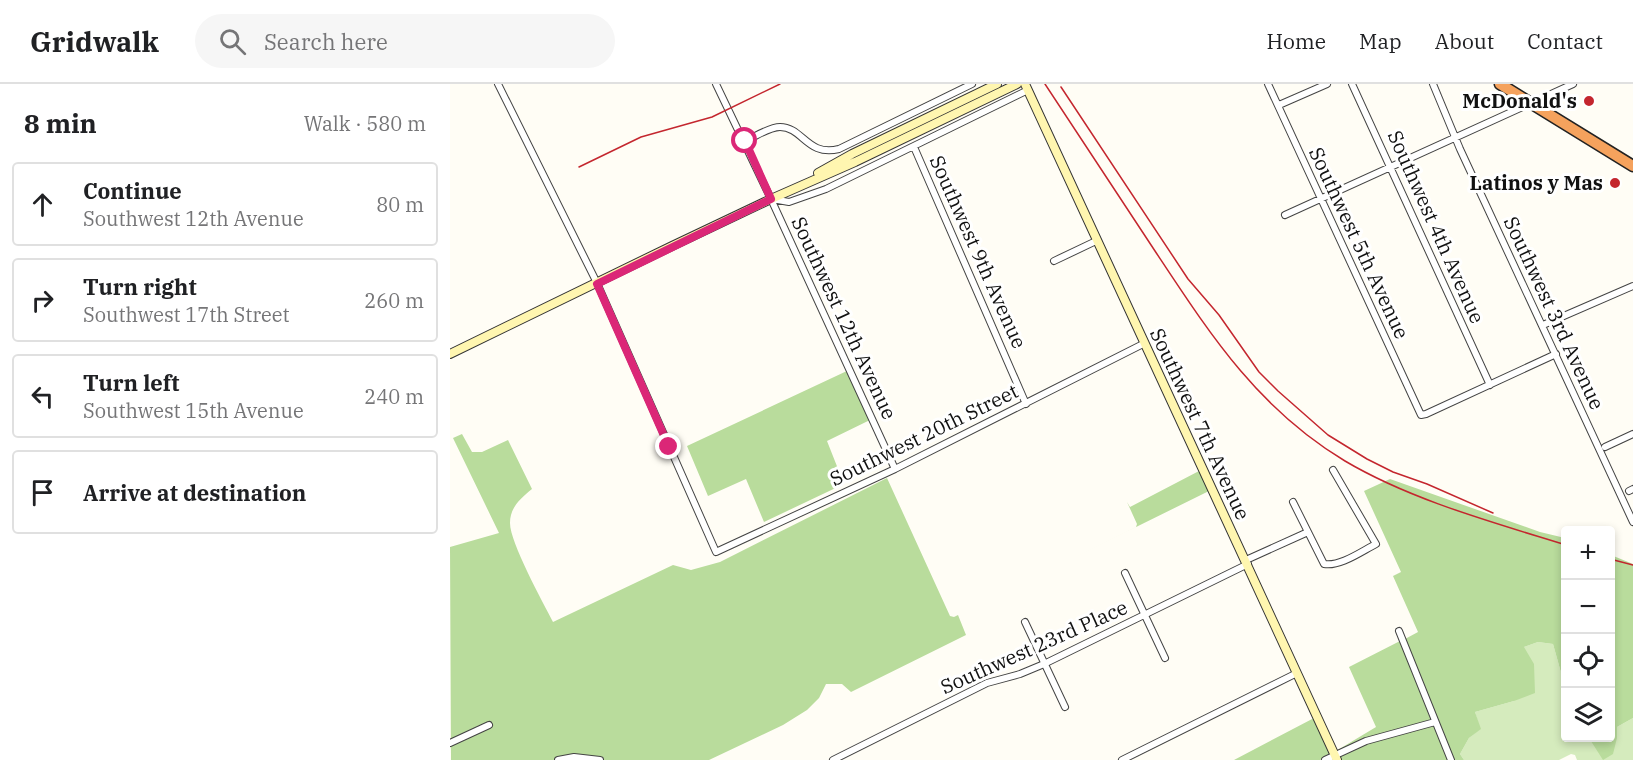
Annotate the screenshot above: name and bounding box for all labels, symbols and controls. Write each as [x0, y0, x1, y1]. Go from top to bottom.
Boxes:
search box [195, 14, 615, 68]
text: Gridwalk [30, 23, 159, 60]
icon: search [216, 25, 249, 58]
text: Search here [264, 27, 388, 56]
text: Home [1266, 27, 1326, 55]
text: Map [1359, 27, 1402, 55]
text: About [1435, 27, 1494, 55]
text: Contact [1527, 27, 1603, 55]
place label: McDonald's [1462, 87, 1577, 114]
marker: McDonald's [1582, 94, 1596, 108]
text: 8 min [24, 106, 97, 140]
text: Walk · 580 m [304, 110, 426, 137]
street label: Southwest 4th Avenue [1382, 126, 1491, 328]
route start [731, 127, 757, 153]
street label: Southwest 5th Avenue [1303, 143, 1416, 343]
street label: Southwest 9th Avenue [924, 151, 1033, 353]
place label: Latinos y Mas [1469, 169, 1603, 196]
text: Continue [83, 176, 182, 205]
marker: Latinos y Mas [1608, 176, 1622, 190]
icon: ahead [26, 188, 59, 221]
text: 80 m [376, 191, 424, 218]
text: Southwest 12th Avenue [83, 205, 304, 232]
street label: Southwest 12th Avenue [786, 212, 903, 423]
street label: Southwest 3rd Avenue [1498, 212, 1611, 414]
text: Turn right [83, 272, 197, 301]
icon: right [26, 284, 59, 317]
text: 260 m [364, 287, 424, 314]
text: Southwest 17th Street [83, 301, 290, 328]
street label: Southwest 7th Avenue [1144, 324, 1257, 524]
text: Turn left [83, 368, 179, 397]
street label: Southwest 20th Street [825, 377, 1023, 492]
icon: left [26, 380, 59, 413]
text: 240 m [364, 383, 424, 410]
text: Southwest 15th Avenue [83, 397, 304, 424]
route end [655, 433, 681, 459]
icon: arrive [26, 476, 59, 509]
text: Arrive at destination [83, 478, 306, 507]
map controls [1561, 526, 1615, 742]
button: + [1561, 526, 1615, 580]
button: − [1561, 580, 1615, 634]
street label: Southwest 23rd Place [936, 593, 1132, 700]
button: locate [1561, 634, 1615, 688]
button: layers [1561, 688, 1615, 742]

